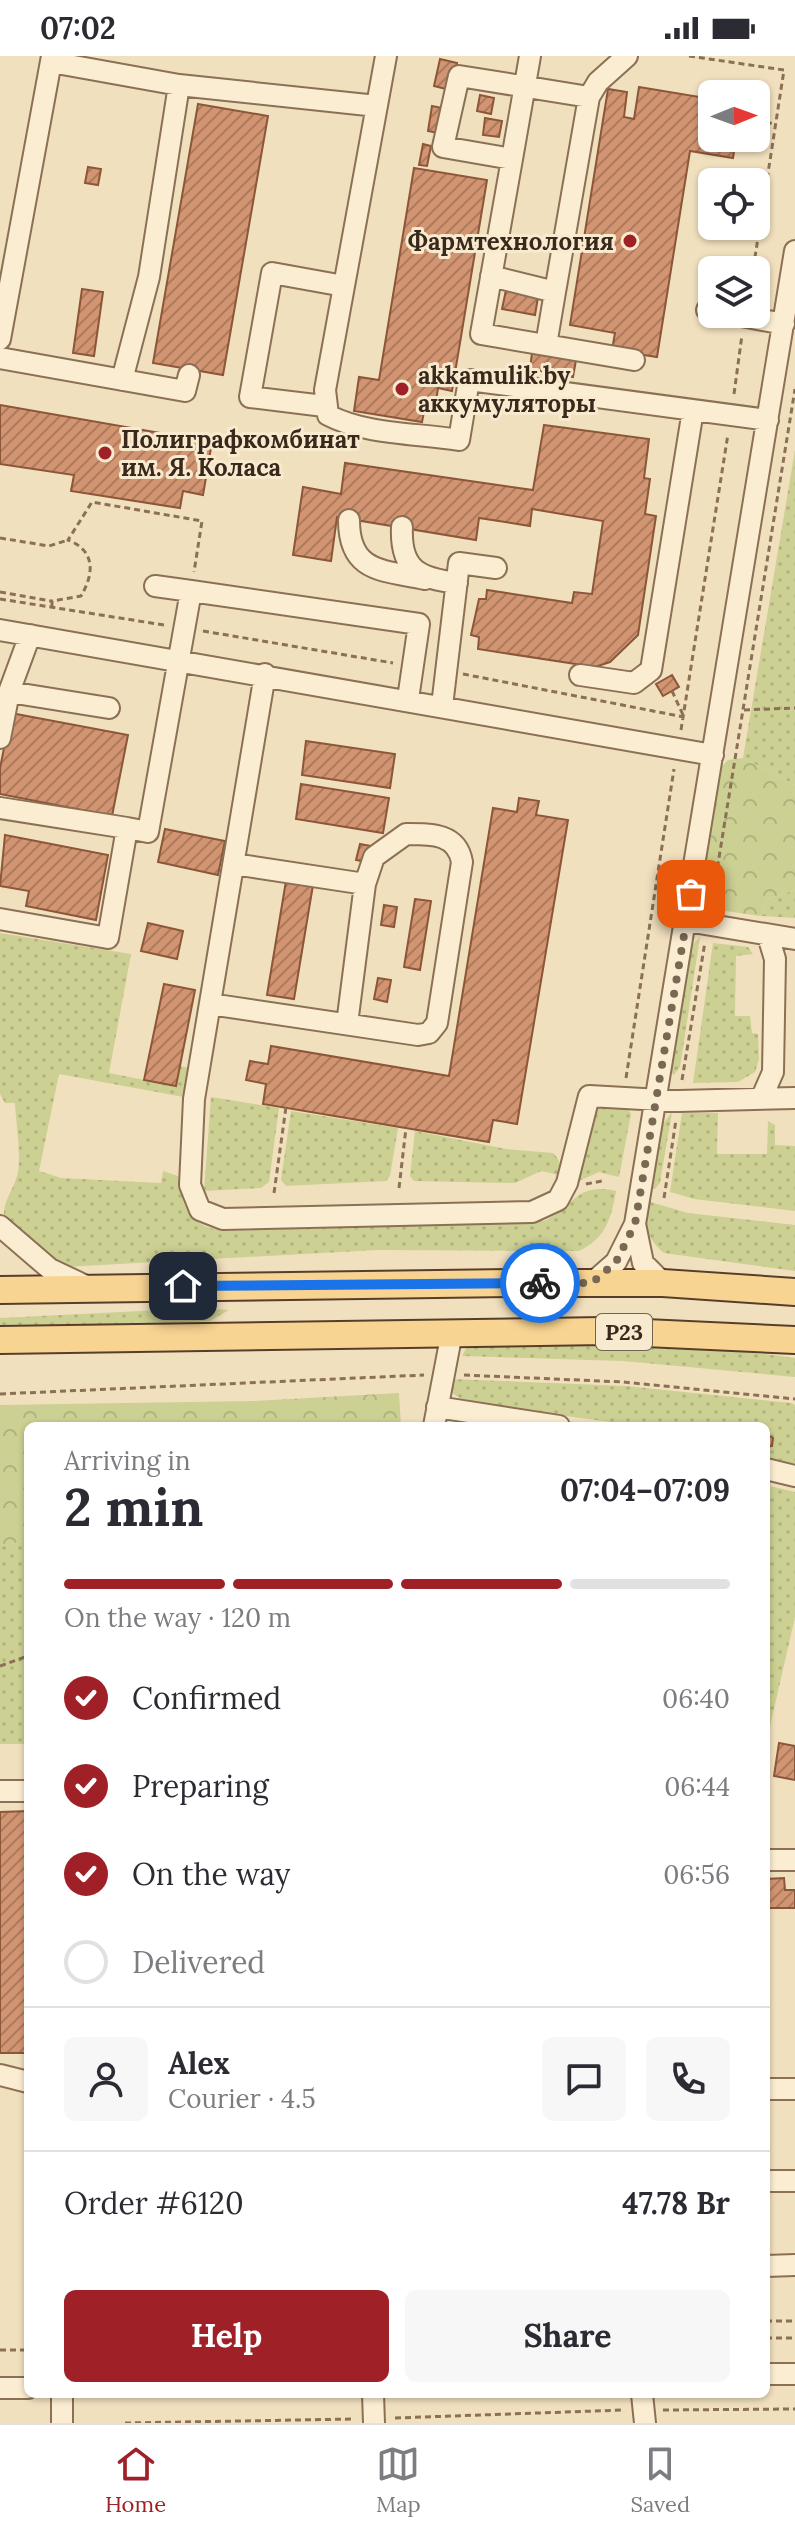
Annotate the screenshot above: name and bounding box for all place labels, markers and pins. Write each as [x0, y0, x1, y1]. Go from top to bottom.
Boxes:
place label: Фармтехнология [408, 226, 614, 257]
marker: Фармтехнология [621, 232, 639, 250]
place label: akkamulik.by аккумуляторы [418, 360, 596, 419]
marker: akkamulik.by аккумуляторы [393, 380, 411, 398]
place label: Полиграфкомбинат им. Я. Коласа [121, 424, 360, 483]
marker: Полиграфкомбинат им. Я. Коласа [96, 444, 114, 462]
pin [657, 860, 725, 928]
pin [149, 1252, 217, 1320]

